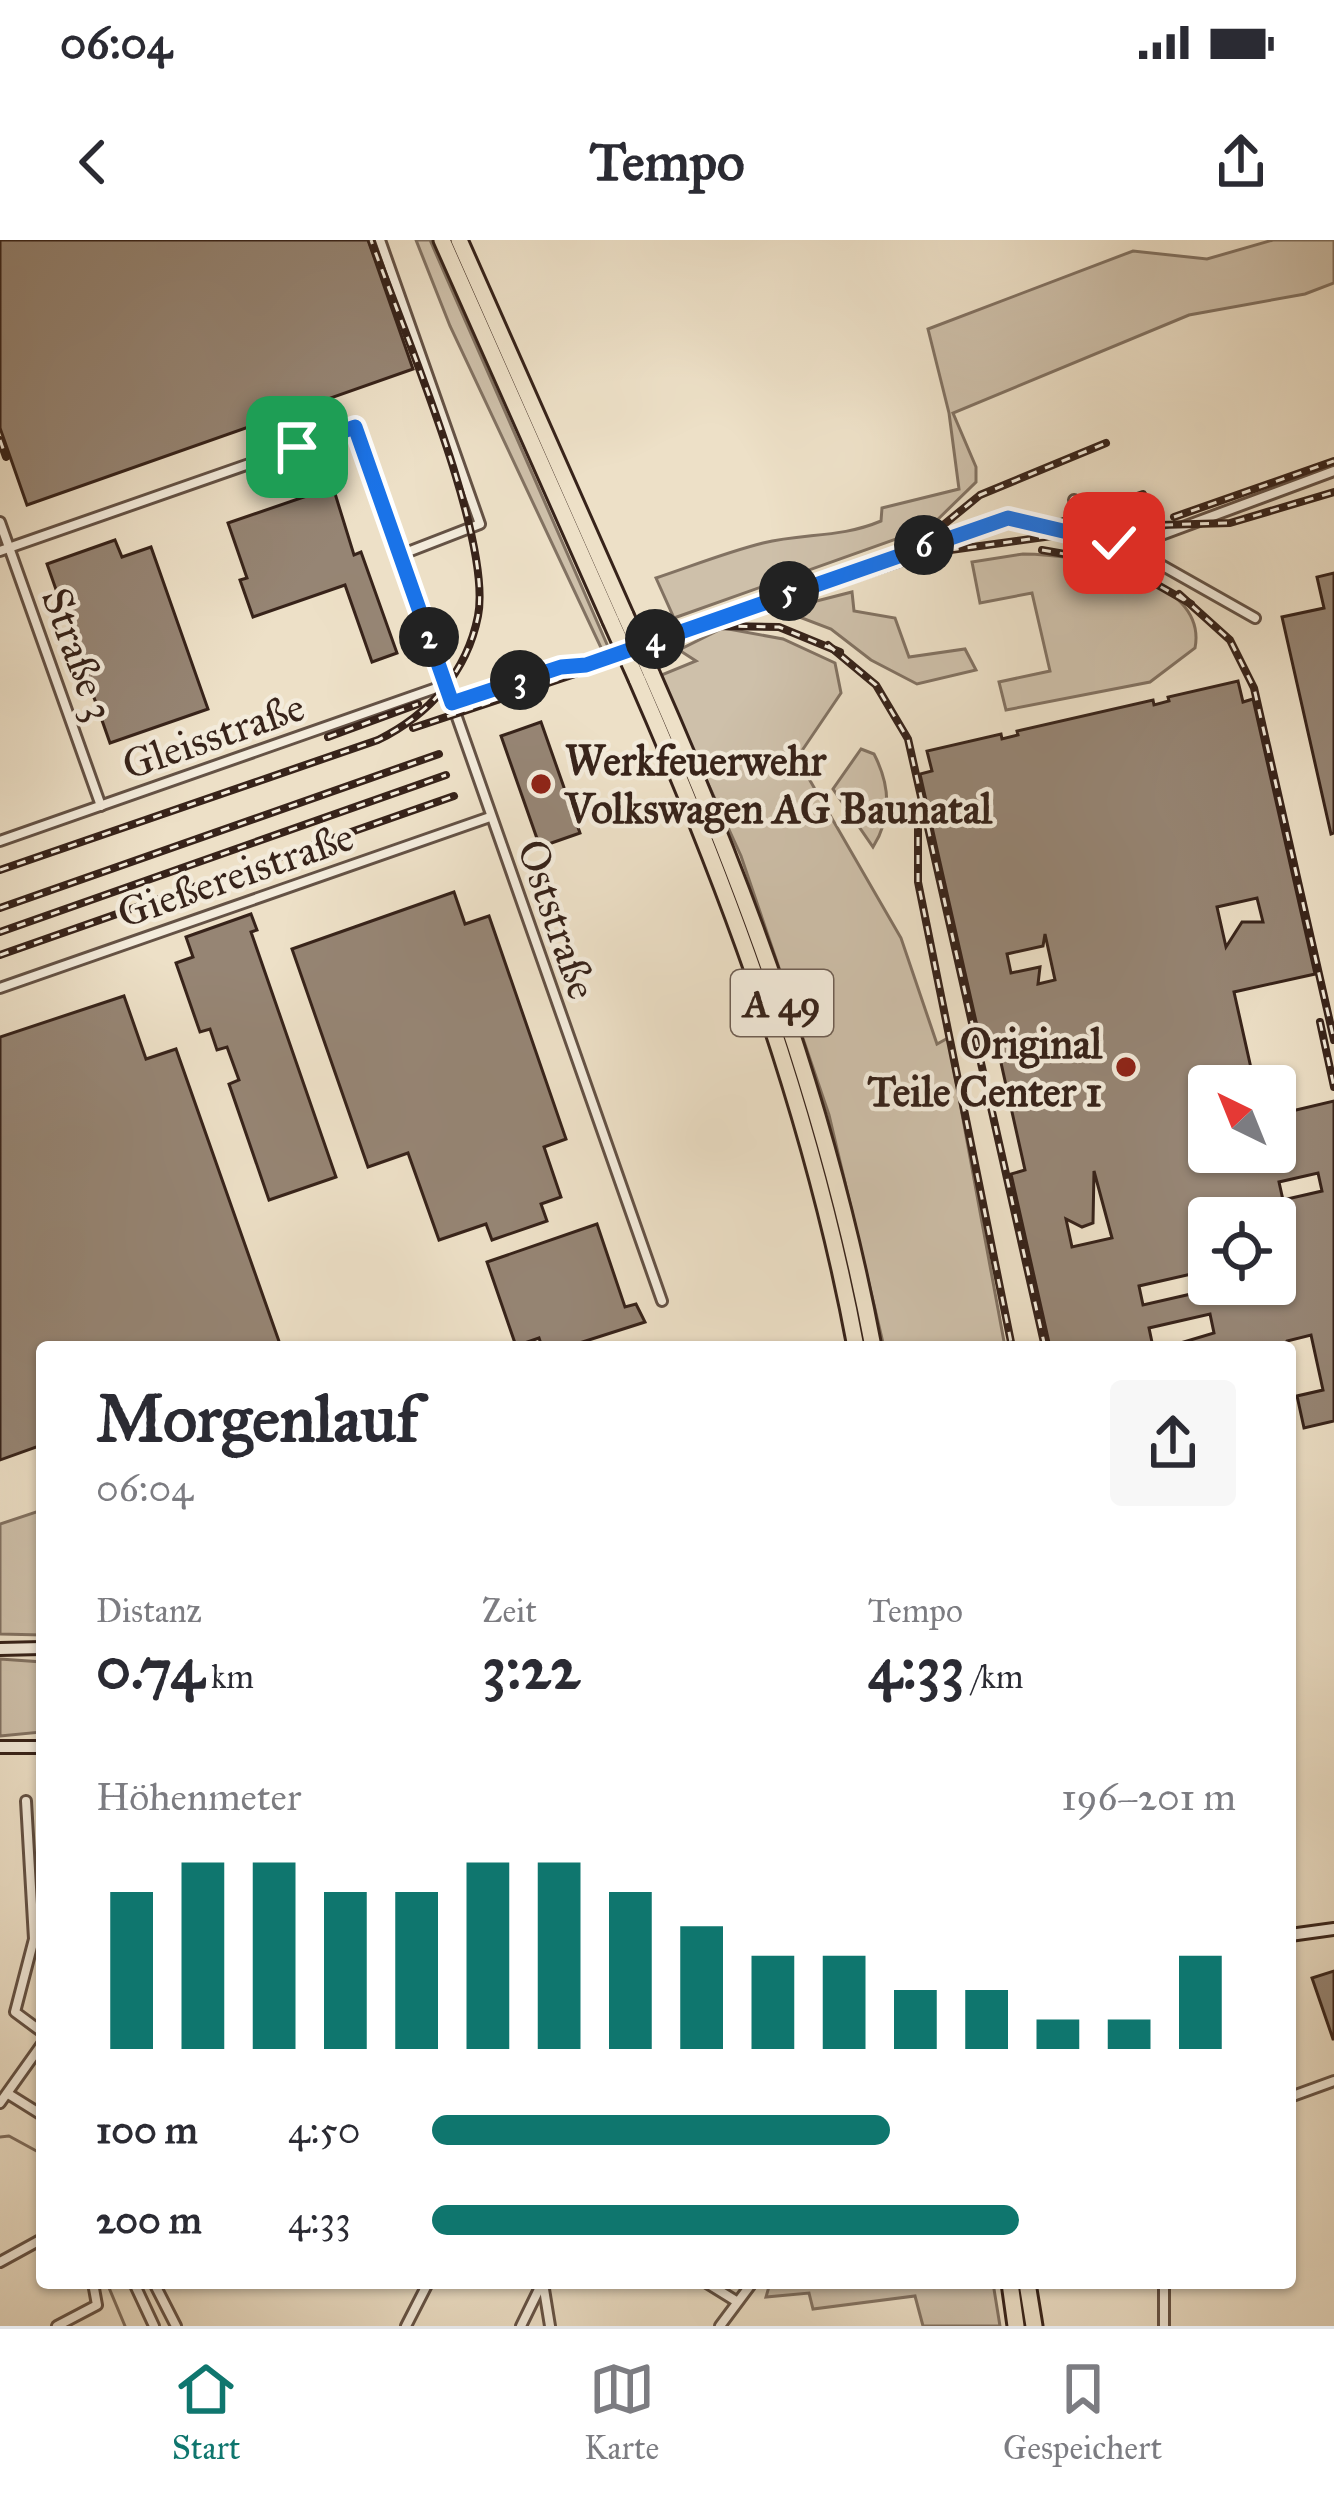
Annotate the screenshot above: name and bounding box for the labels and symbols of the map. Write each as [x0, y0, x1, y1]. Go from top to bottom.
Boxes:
pin [246, 396, 348, 498]
pin [1063, 492, 1165, 594]
pin: 6 [894, 515, 954, 575]
pin: 5 [759, 561, 819, 621]
street label: Straße 3 [30, 581, 126, 728]
pin: 2 [399, 607, 459, 667]
pin: 4 [625, 609, 685, 669]
pin: 3 [490, 650, 550, 710]
street label: Gleisstraße [115, 681, 311, 791]
place label: Werkfeuerwehr Volkswagen AG Baunatal [564, 735, 993, 835]
marker: Werkfeuerwehr Volkswagen AG Baunatal [528, 771, 554, 797]
street label: Gießereistraße [110, 810, 360, 940]
street label: Oststraße [506, 833, 609, 1006]
road number: A 49 [731, 970, 833, 1036]
place label: Original Teile Center 1 [867, 1018, 1103, 1118]
marker: Original Teile Center 1 [1113, 1054, 1139, 1080]
north arrow [1188, 1065, 1296, 1173]

